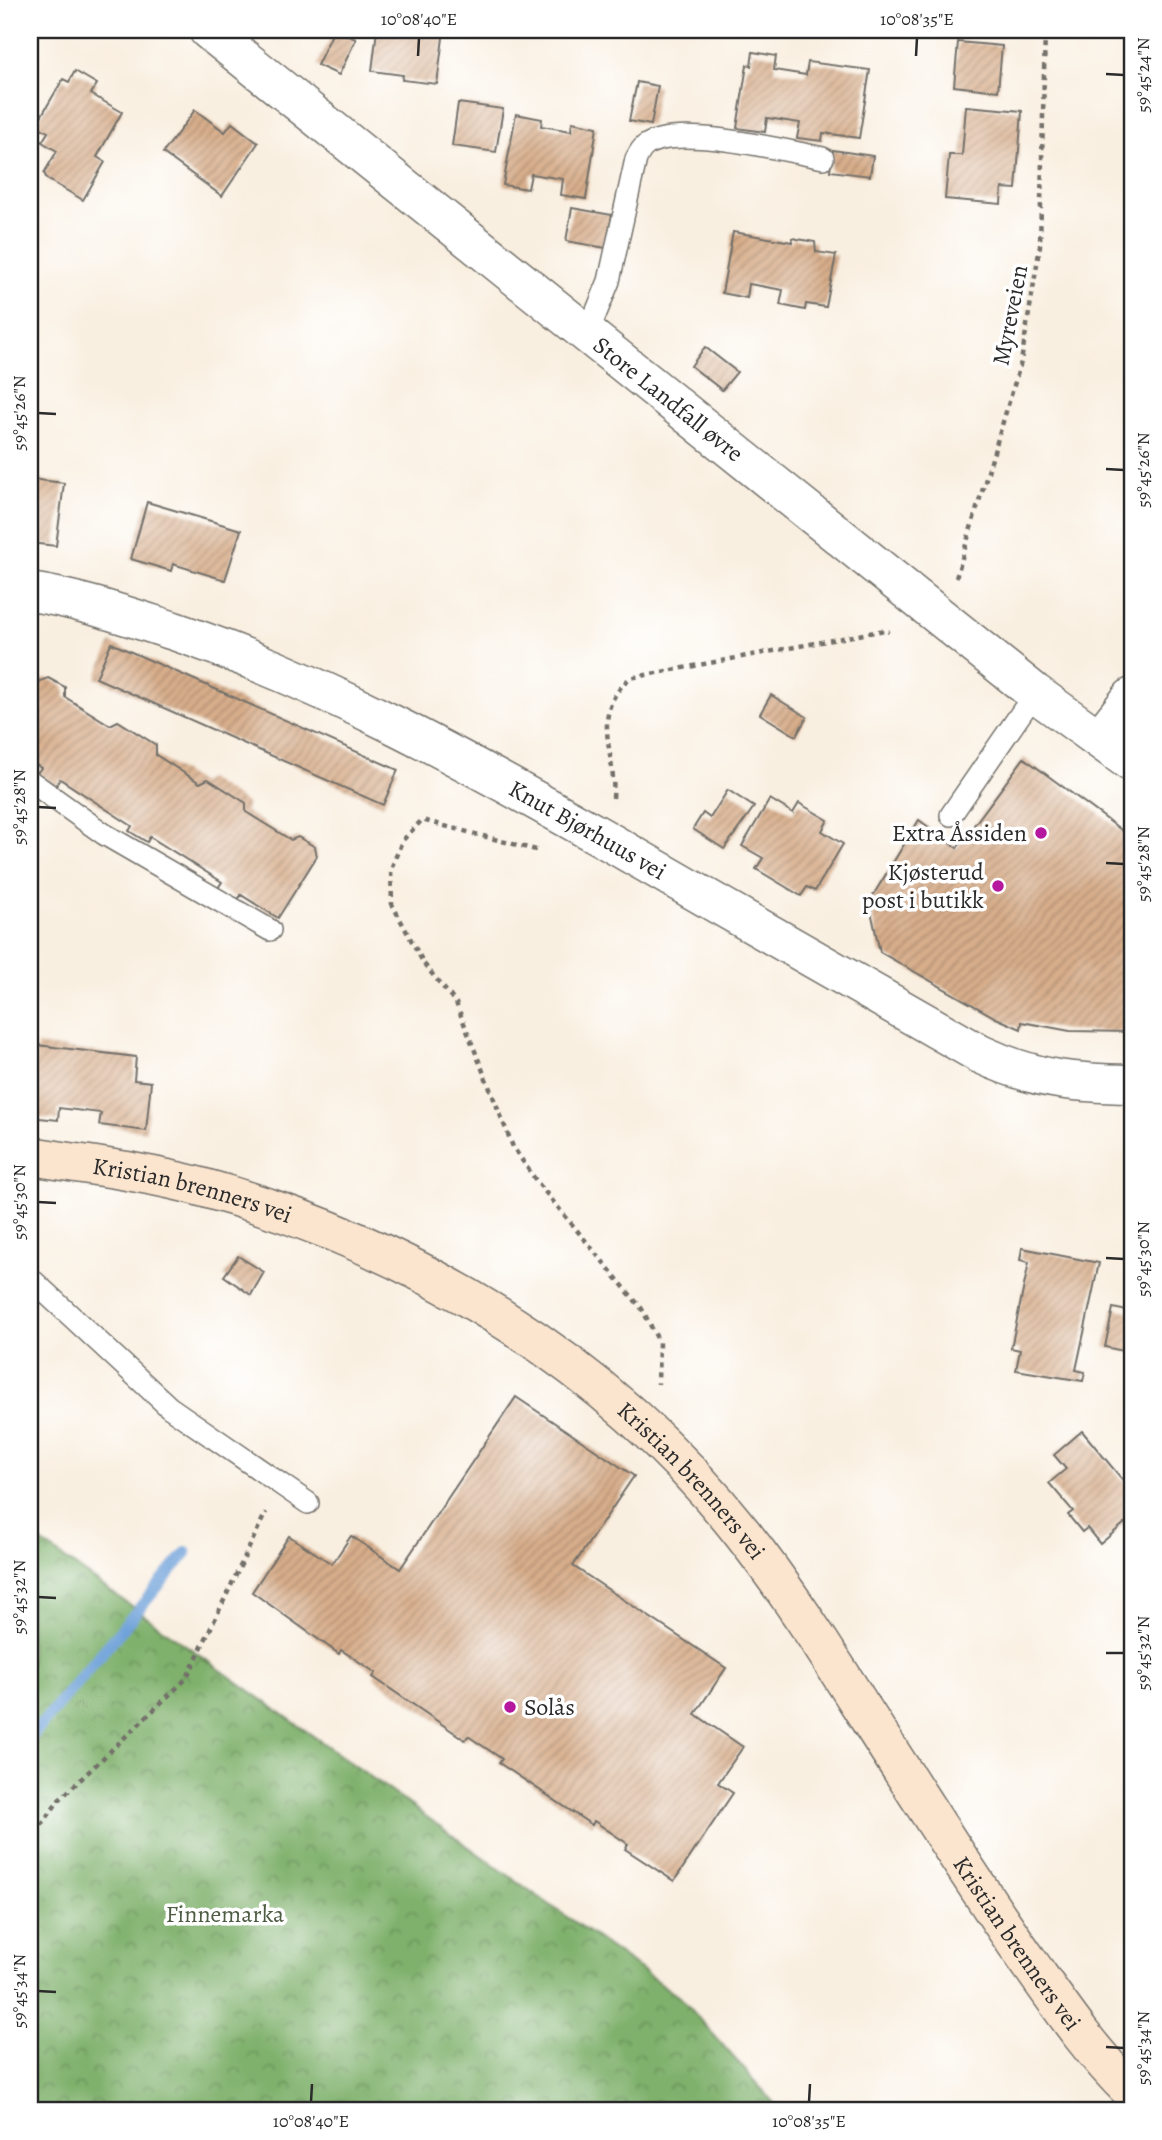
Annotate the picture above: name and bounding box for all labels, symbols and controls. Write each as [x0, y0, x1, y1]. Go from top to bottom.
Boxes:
text: 10°08'40"E [381, 7, 457, 31]
text: 10°08'35"E [880, 7, 954, 31]
text: 59°45'24"N [1131, 37, 1155, 113]
street label: Myreveien [985, 262, 1035, 368]
street label: Store Landfall øvre [587, 329, 750, 469]
text: 59°45'26"N [7, 375, 31, 451]
text: 59°45'26"N [1131, 432, 1155, 508]
text: 59°45'28"N [7, 769, 31, 845]
street label: Knut Bjørhuus vei [503, 773, 672, 887]
place label: Extra Åssiden [892, 817, 1027, 849]
marker: Extra Åssiden [1033, 825, 1049, 841]
text: 59°45'28"N [1131, 826, 1155, 902]
place label: Kjøsterud post i butikk [862, 856, 984, 916]
marker: Kjøsterud post i butikk [990, 878, 1006, 894]
street label: Kristian brenners vei [90, 1150, 297, 1231]
text: 59°45'30"N [7, 1164, 31, 1240]
text: 59°45'30"N [1131, 1221, 1155, 1297]
street label: Kristian brenners vei [610, 1394, 773, 1566]
text: 59°45'32"N [7, 1560, 31, 1634]
text: 59°45'32"N [1131, 1616, 1155, 1690]
place label: Solås [524, 1691, 575, 1723]
marker: Solås [502, 1699, 518, 1715]
street label: Kristian brenners vei [946, 1850, 1088, 2037]
park label: Finnemarka [166, 1898, 285, 1930]
text: 59°45'34"N [7, 1954, 31, 2028]
text: 59°45'34"N [1131, 2011, 1155, 2085]
text: 10°08'40"E [273, 2109, 349, 2133]
text: 10°08'35"E [772, 2109, 846, 2133]

